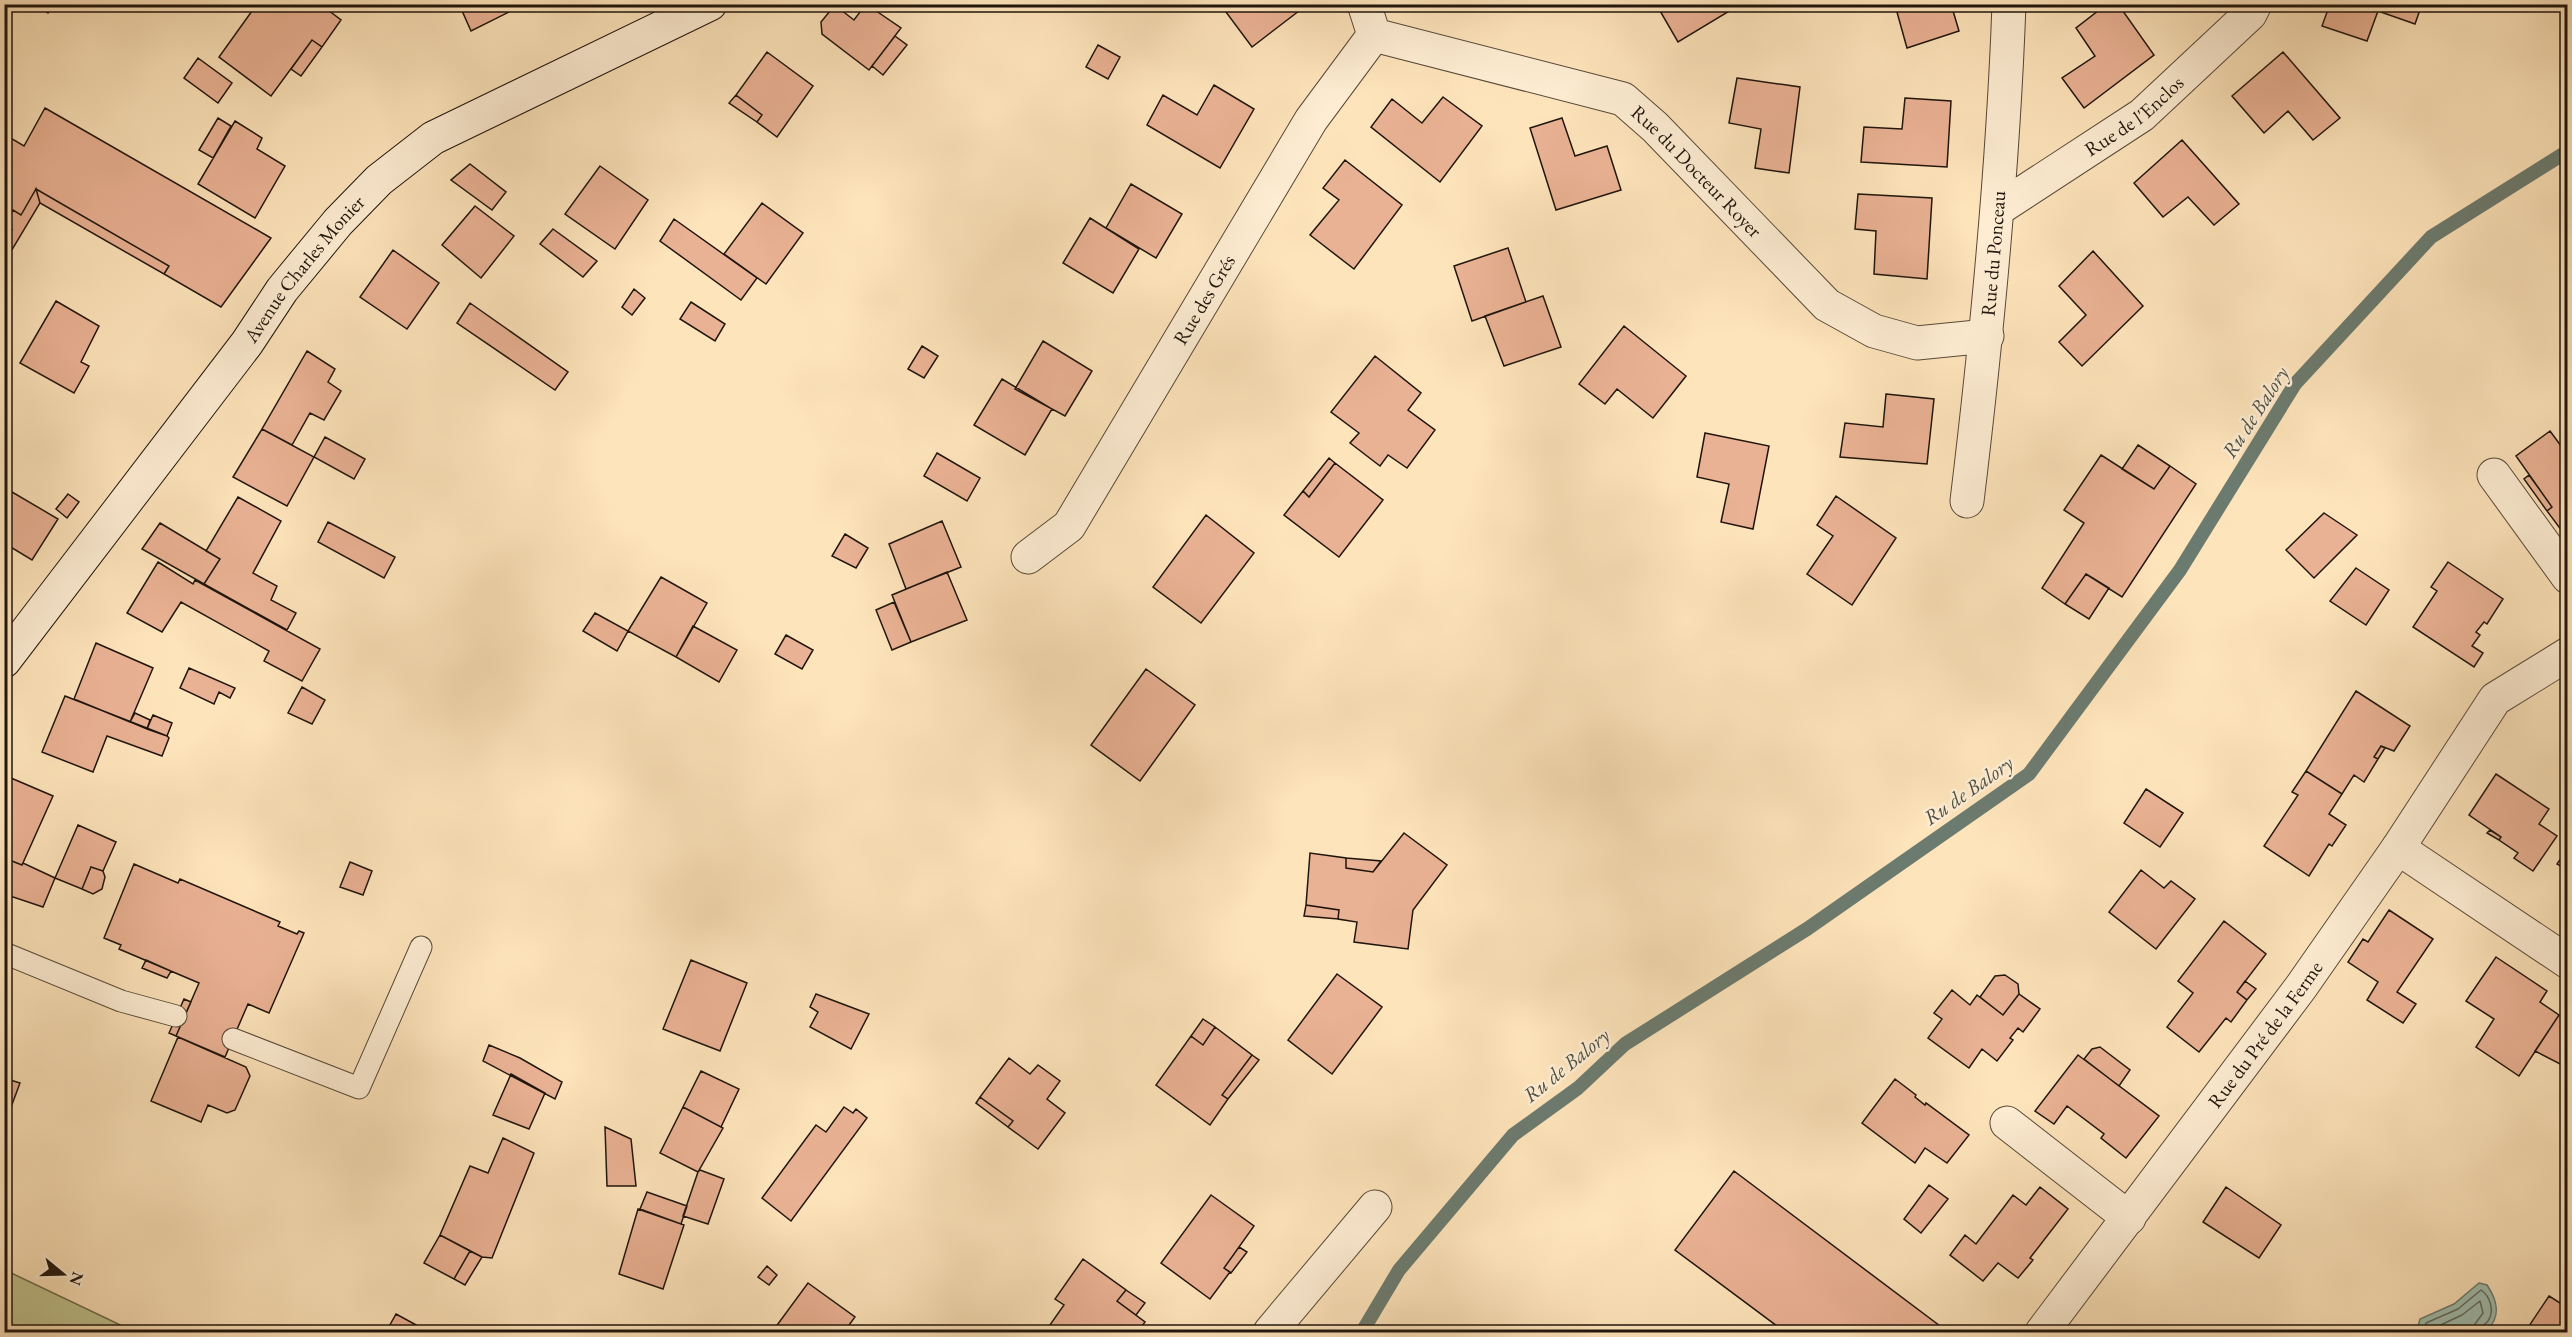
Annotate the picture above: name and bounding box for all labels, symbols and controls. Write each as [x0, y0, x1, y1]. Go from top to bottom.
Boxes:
street label: Rue de l'Enclos [2079, 70, 2189, 162]
street label: Rue du Docteur Royer [1626, 99, 1768, 243]
street label: Avenue Charles Monier [237, 189, 370, 348]
street label: Rue du Ponceau [1974, 189, 2011, 317]
street label: Rue des Grés [1167, 250, 1241, 349]
water label: Ru de Balory [2215, 361, 2295, 463]
water label: Ru de Balory [1918, 749, 2019, 831]
street label: Rue du Pré de la Ferme [2202, 956, 2328, 1113]
water label: Ru de Balory [1517, 1022, 1615, 1108]
north arrow [33, 1244, 93, 1304]
text: N [65, 1269, 89, 1288]

